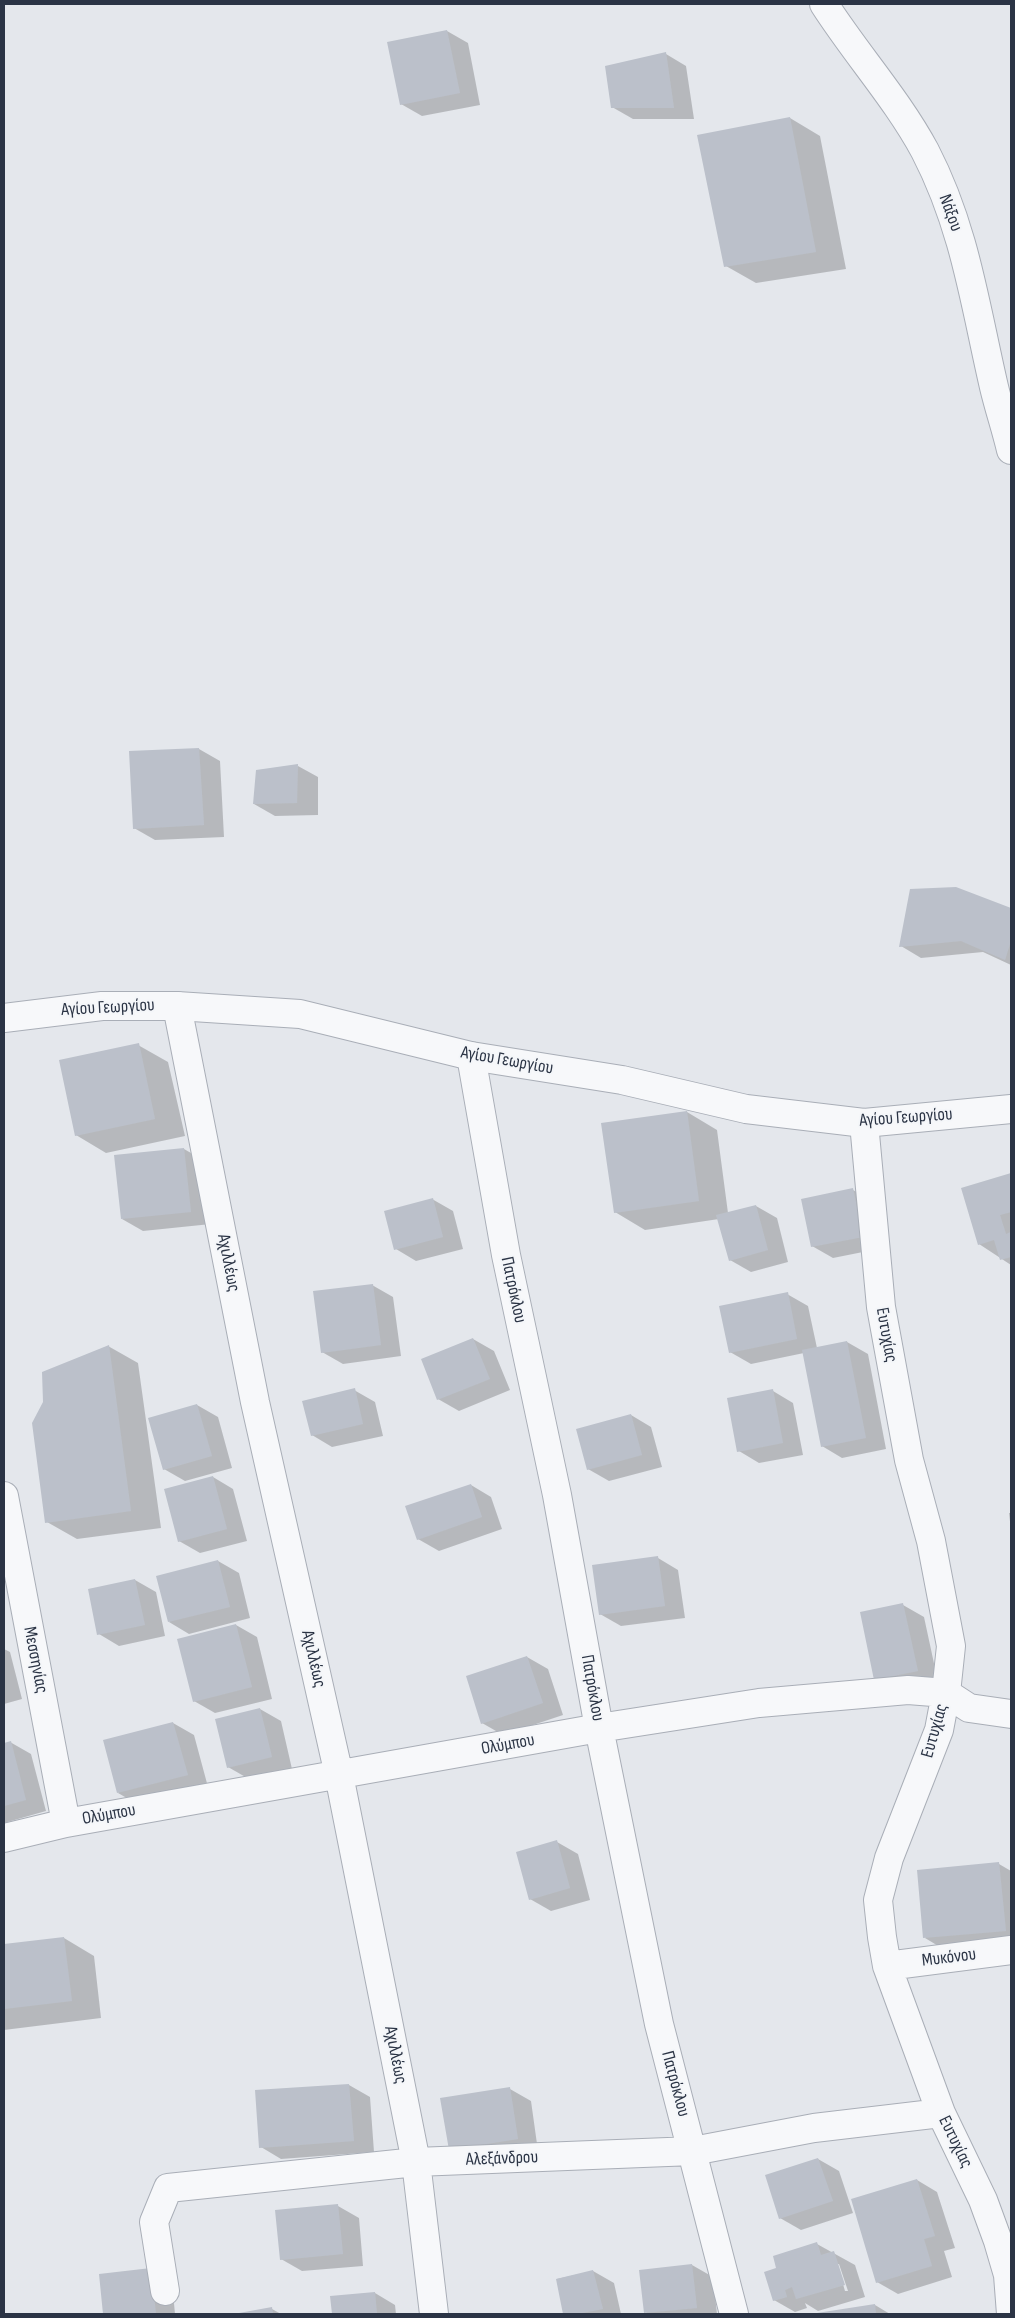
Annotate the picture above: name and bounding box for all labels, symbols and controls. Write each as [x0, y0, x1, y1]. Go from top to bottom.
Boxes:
street label: Νάξου [933, 192, 967, 234]
street label: Αγίου Γεωργίου [61, 995, 155, 1021]
street label: Αγίου Γεωργίου [459, 1042, 555, 1080]
street label: Αγίου Γεωργίου [859, 1104, 953, 1132]
street label: Αχιλλέως [212, 1232, 244, 1294]
street label: Πατρόκλου [495, 1255, 531, 1325]
street label: Ευτυχίας [871, 1306, 901, 1364]
street label: Μεσσηνίας [18, 1625, 52, 1695]
street label: Αχιλλέως [296, 1628, 330, 1690]
street label: Πατρόκλου [576, 1653, 608, 1723]
street label: Ευτυχίας [917, 1701, 953, 1761]
street label: Ολύμπου [480, 1730, 536, 1760]
street label: Ολύμπου [81, 1800, 137, 1830]
street label: Μυκόνου [921, 1944, 977, 1972]
street label: Αχιλλέως [379, 2024, 411, 2086]
street label: Πατρόκλου [656, 2049, 694, 2119]
street label: Ευτυχίας [933, 2112, 977, 2172]
street label: Αλεξάνδρου [466, 2147, 538, 2171]

